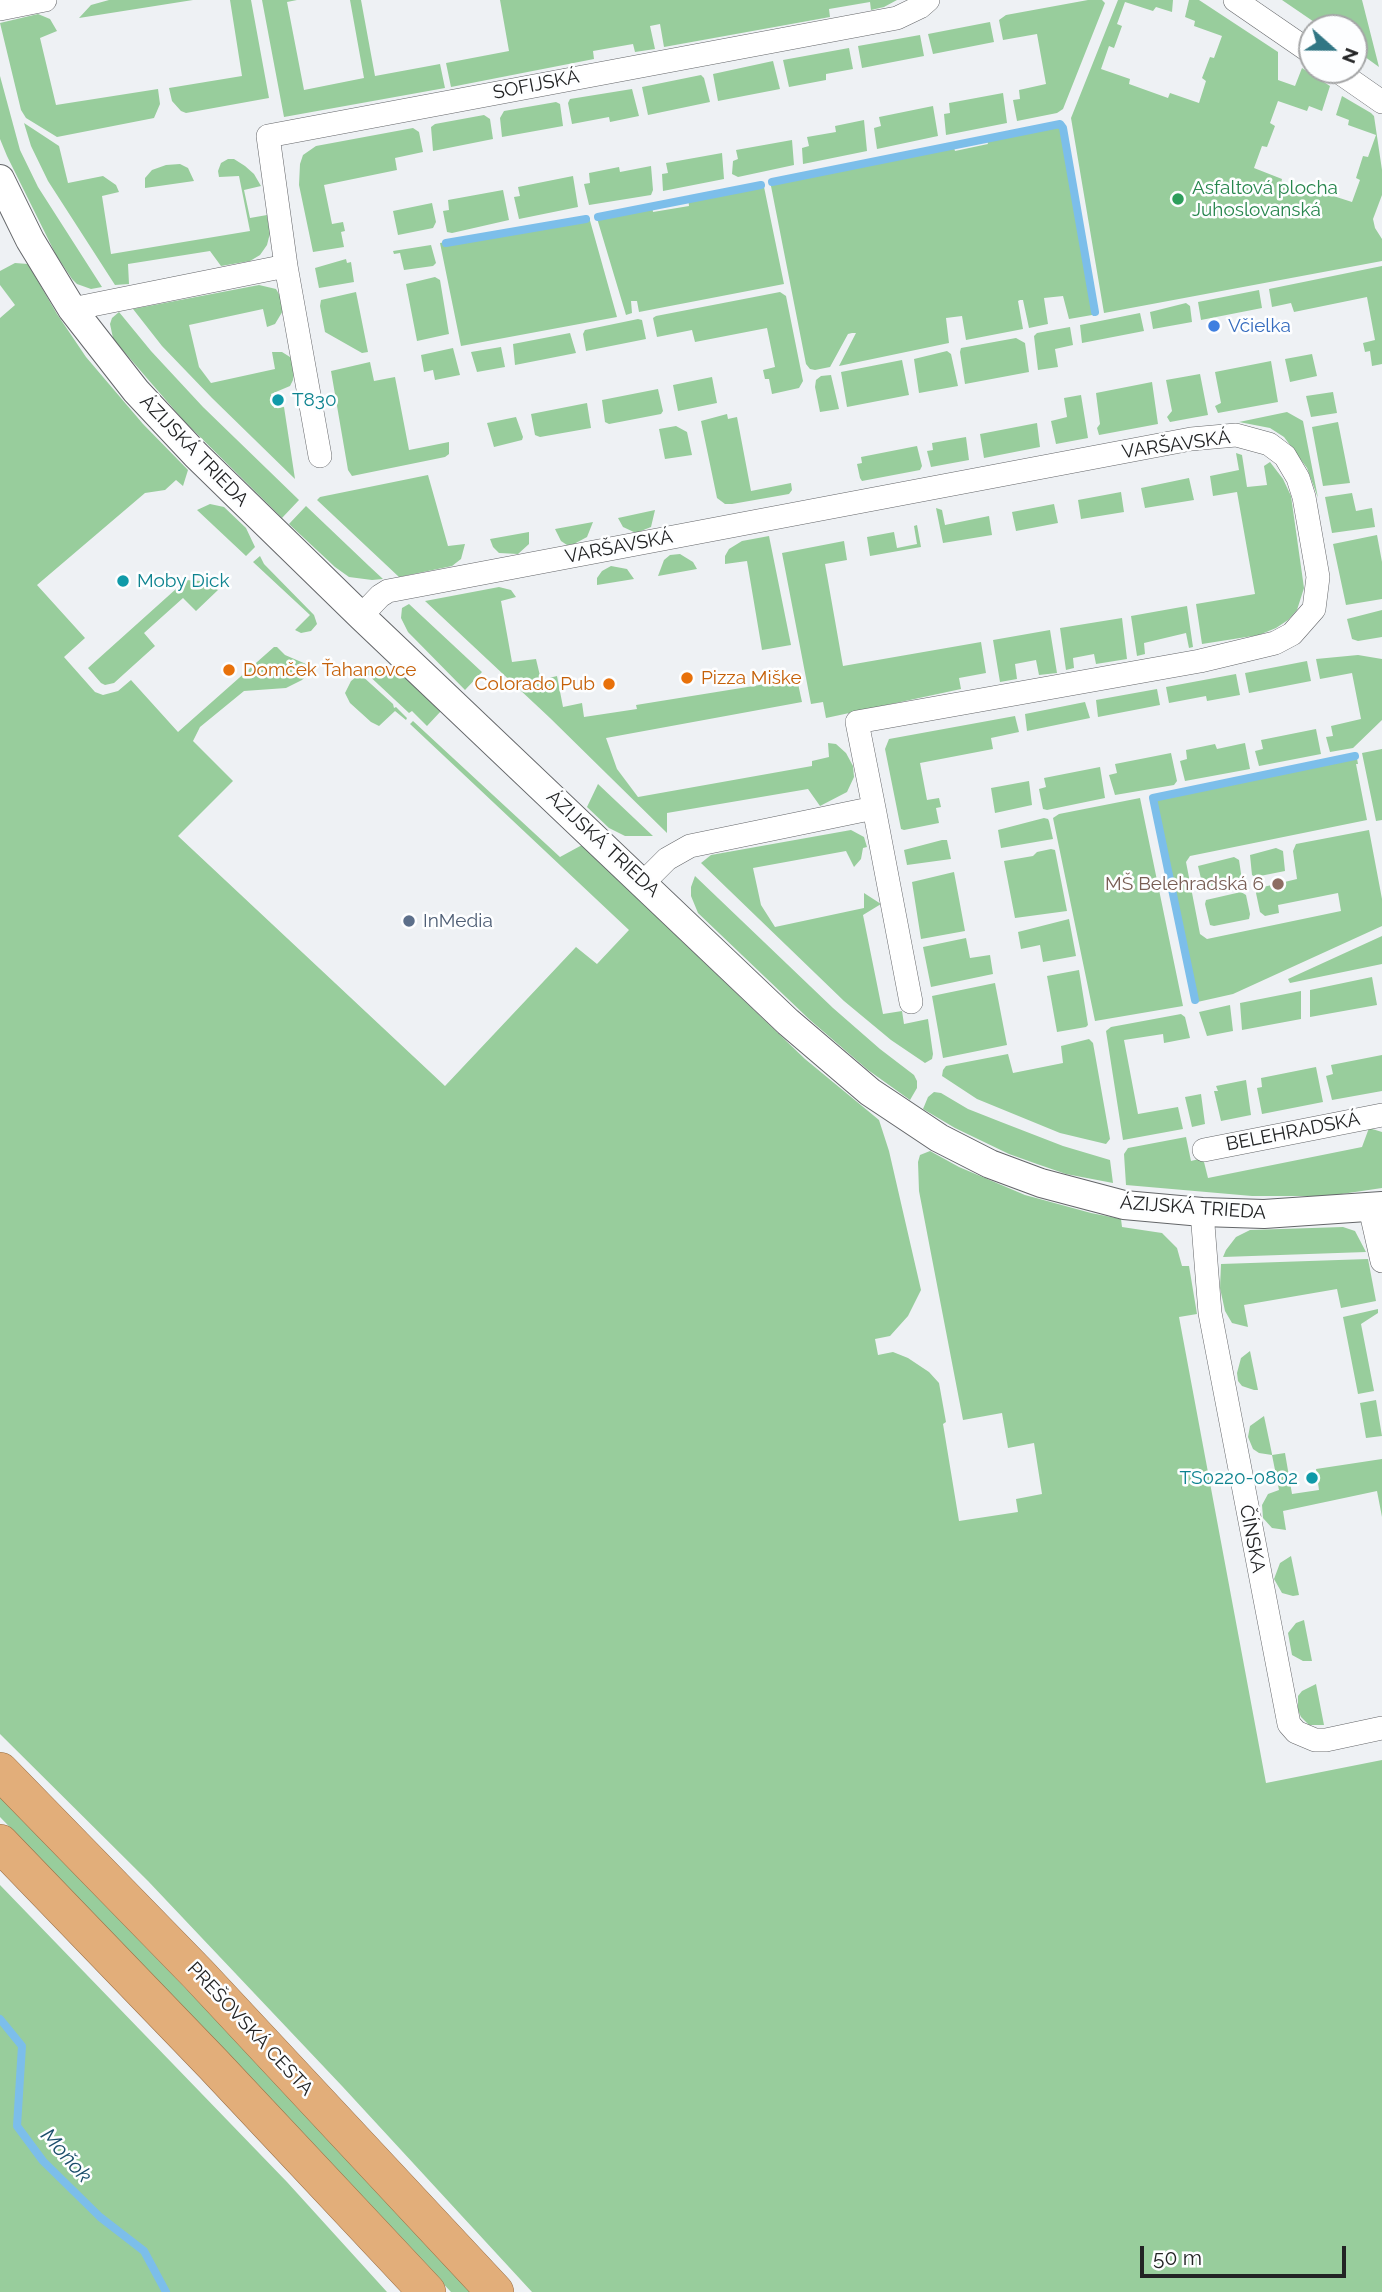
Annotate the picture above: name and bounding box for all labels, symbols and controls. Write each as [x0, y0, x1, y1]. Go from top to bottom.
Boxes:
north arrow [1298, 14, 1368, 84]
text: N [1338, 45, 1364, 67]
street label: SOFIJSKÁ [491, 65, 581, 105]
place label: Asfaltová plocha Juhoslovanská [1192, 177, 1338, 221]
marker: Asfaltová plocha Juhoslovanská [1170, 191, 1186, 207]
place label: Včielka [1228, 315, 1291, 337]
marker: Včielka [1206, 318, 1222, 334]
place label: T830 [292, 389, 337, 411]
street label: ÁZIJSKÁ TRIEDA [135, 390, 253, 512]
marker: T830 [270, 392, 286, 408]
street label: VARŠAVSKÁ [1120, 426, 1232, 464]
street label: VARŠAVSKÁ [563, 525, 675, 569]
place label: Moby Dick [137, 570, 230, 592]
marker: Moby Dick [115, 573, 131, 589]
place label: Domček Ťahanovce [243, 659, 416, 681]
marker: Domček Ťahanovce [221, 662, 237, 678]
place label: Pizza Miške [701, 667, 802, 689]
marker: Pizza Miške [679, 670, 695, 686]
place label: Colorado Pub [474, 673, 595, 695]
marker: Colorado Pub [601, 676, 617, 692]
street label: ÁZIJSKÁ TRIEDA [542, 786, 664, 902]
place label: MŠ Belehradská 6 [1105, 873, 1264, 895]
marker: MŠ Belehradská 6 [1270, 876, 1286, 892]
place label: InMedia [423, 910, 493, 932]
marker: InMedia [401, 913, 417, 929]
street label: BELEHRADSKÁ [1224, 1108, 1362, 1156]
street label: ÁZIJSKÁ TRIEDA [1119, 1192, 1267, 1224]
place label: TS0220-0802 [1179, 1467, 1298, 1489]
marker: TS0220-0802 [1304, 1470, 1320, 1486]
street label: ČÍNSKA [1234, 1503, 1270, 1575]
street label: PREŠOVSKÁ CESTA [182, 1958, 318, 2100]
water label: Moňok [35, 2124, 97, 2188]
scale bar [1144, 2232, 1350, 2276]
text: 50 m [1153, 2245, 1202, 2270]

